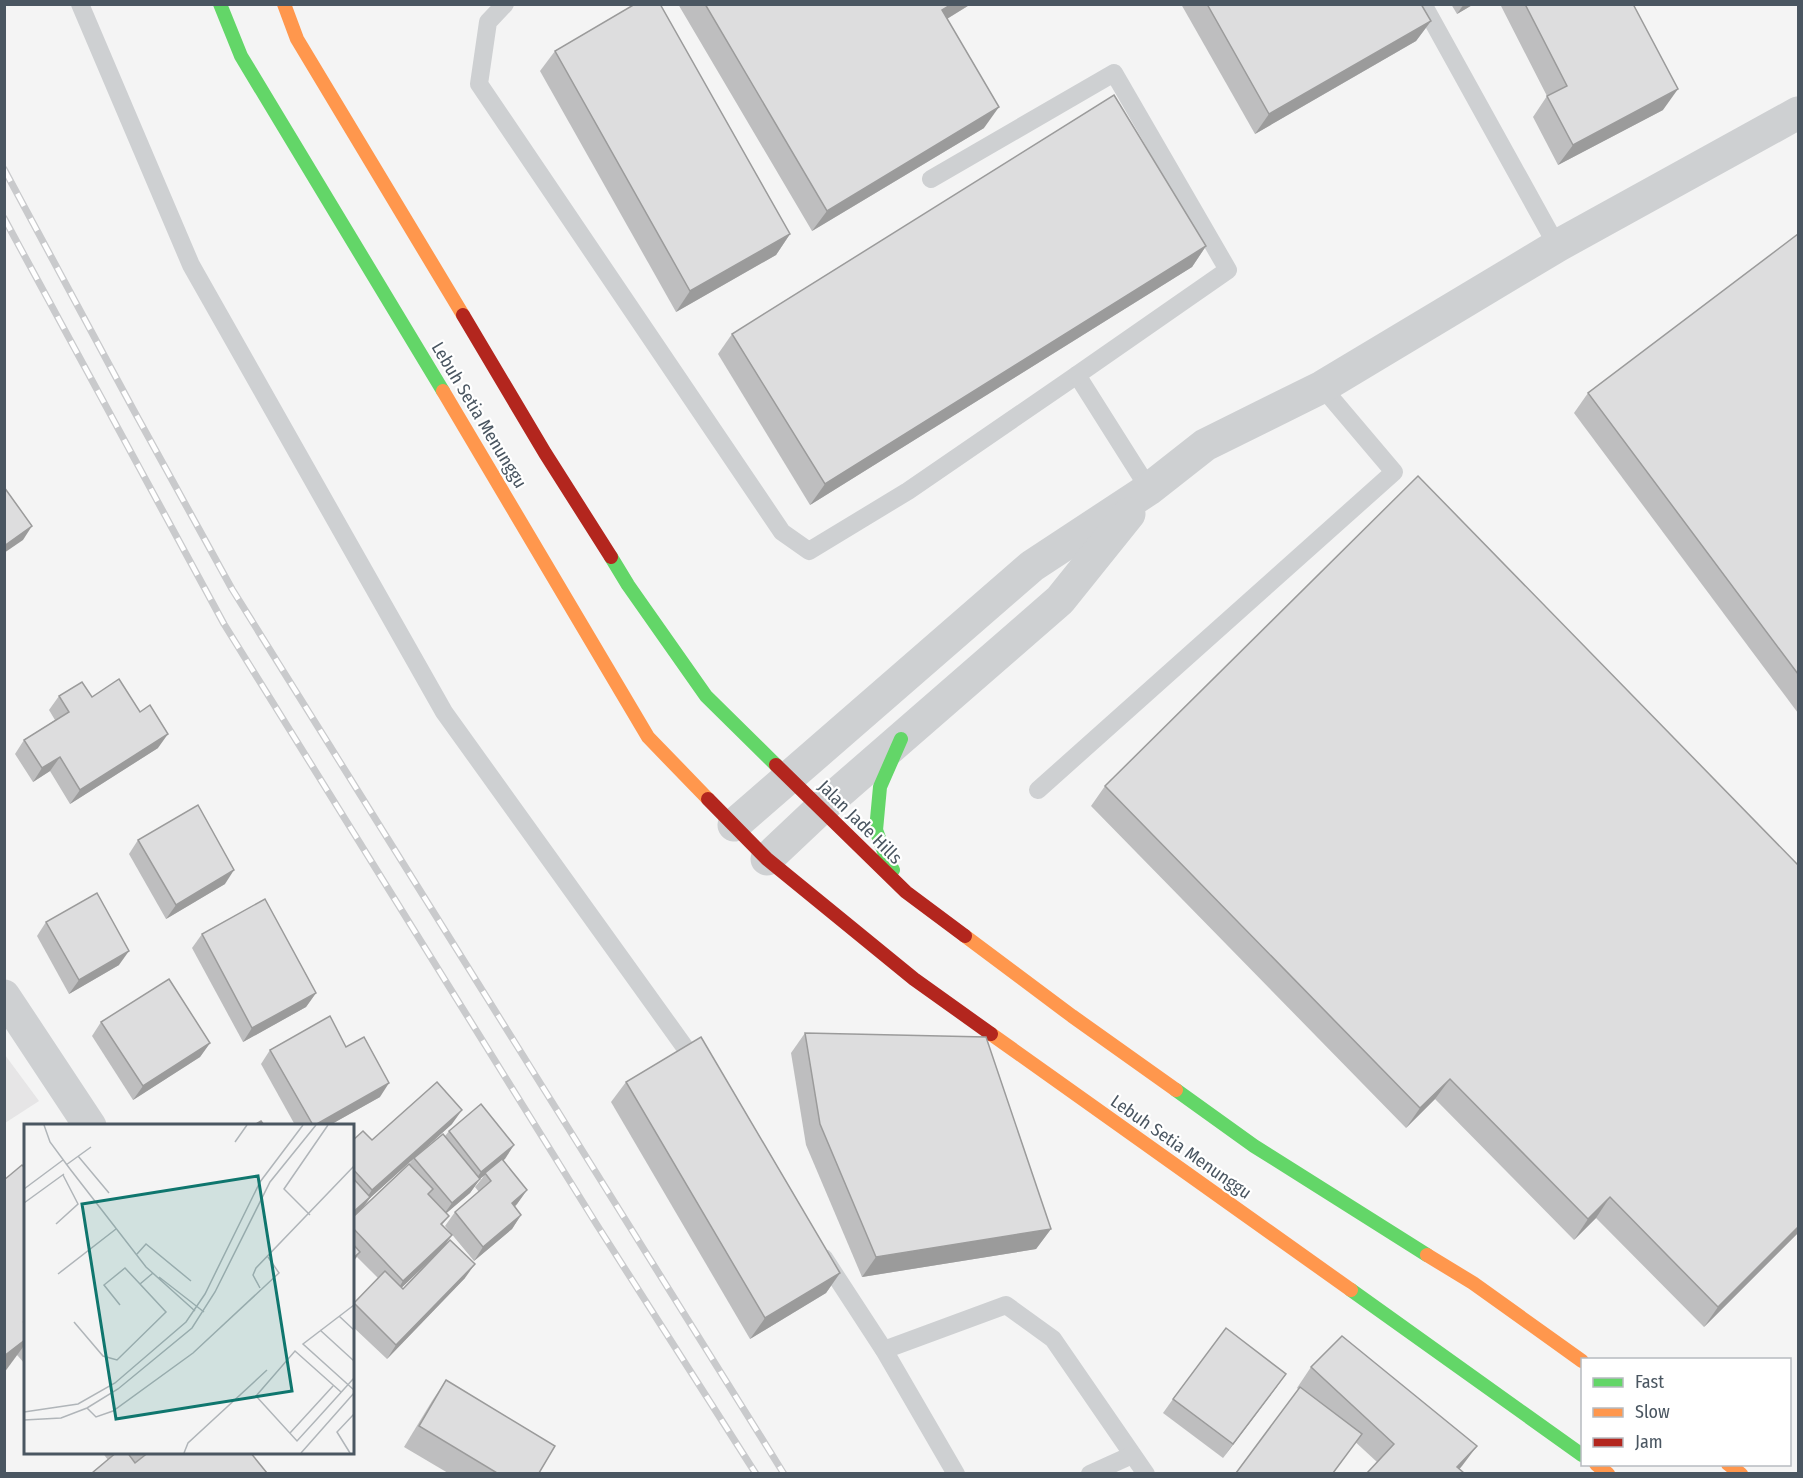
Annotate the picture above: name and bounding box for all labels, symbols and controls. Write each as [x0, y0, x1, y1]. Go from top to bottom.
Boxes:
street label: Lebuh Setia Menunggu [427, 338, 531, 492]
street label: Jalan Jade Hills [813, 775, 907, 869]
street label: Lebuh Setia Menunggu [1106, 1090, 1256, 1204]
inset map [24, 1124, 354, 1454]
legend [1581, 1358, 1791, 1466]
text: Fast [1635, 1371, 1664, 1393]
text: Slow [1635, 1401, 1670, 1423]
text: Jam [1635, 1431, 1663, 1453]

